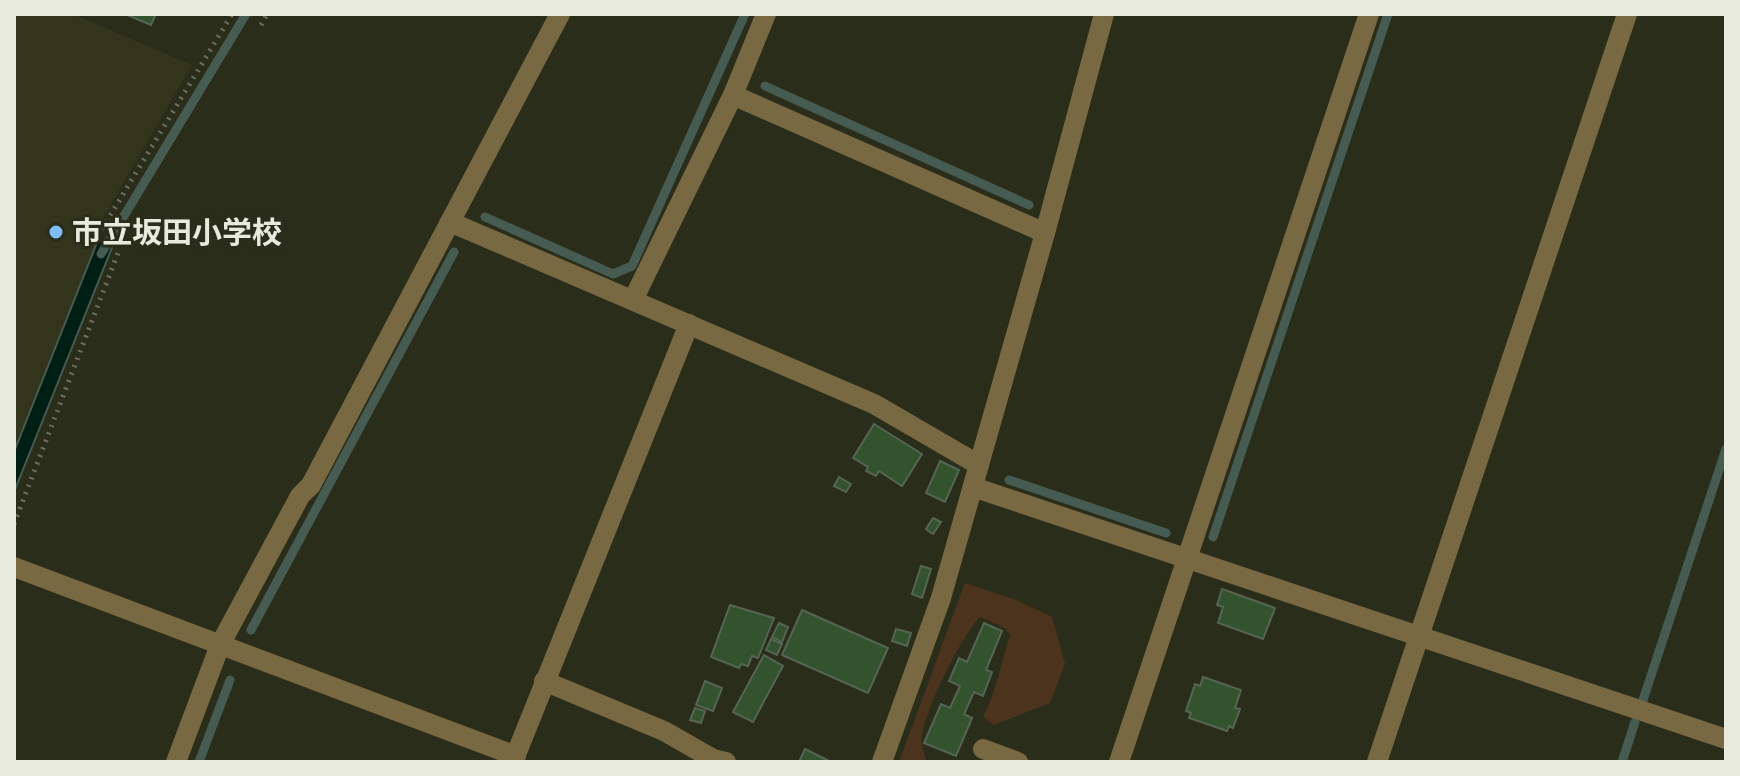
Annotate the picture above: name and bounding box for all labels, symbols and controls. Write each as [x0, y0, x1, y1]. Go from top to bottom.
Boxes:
place label: 市立坂田小学校 [72, 213, 282, 252]
marker: 市立坂田小学校 [47, 223, 65, 241]

